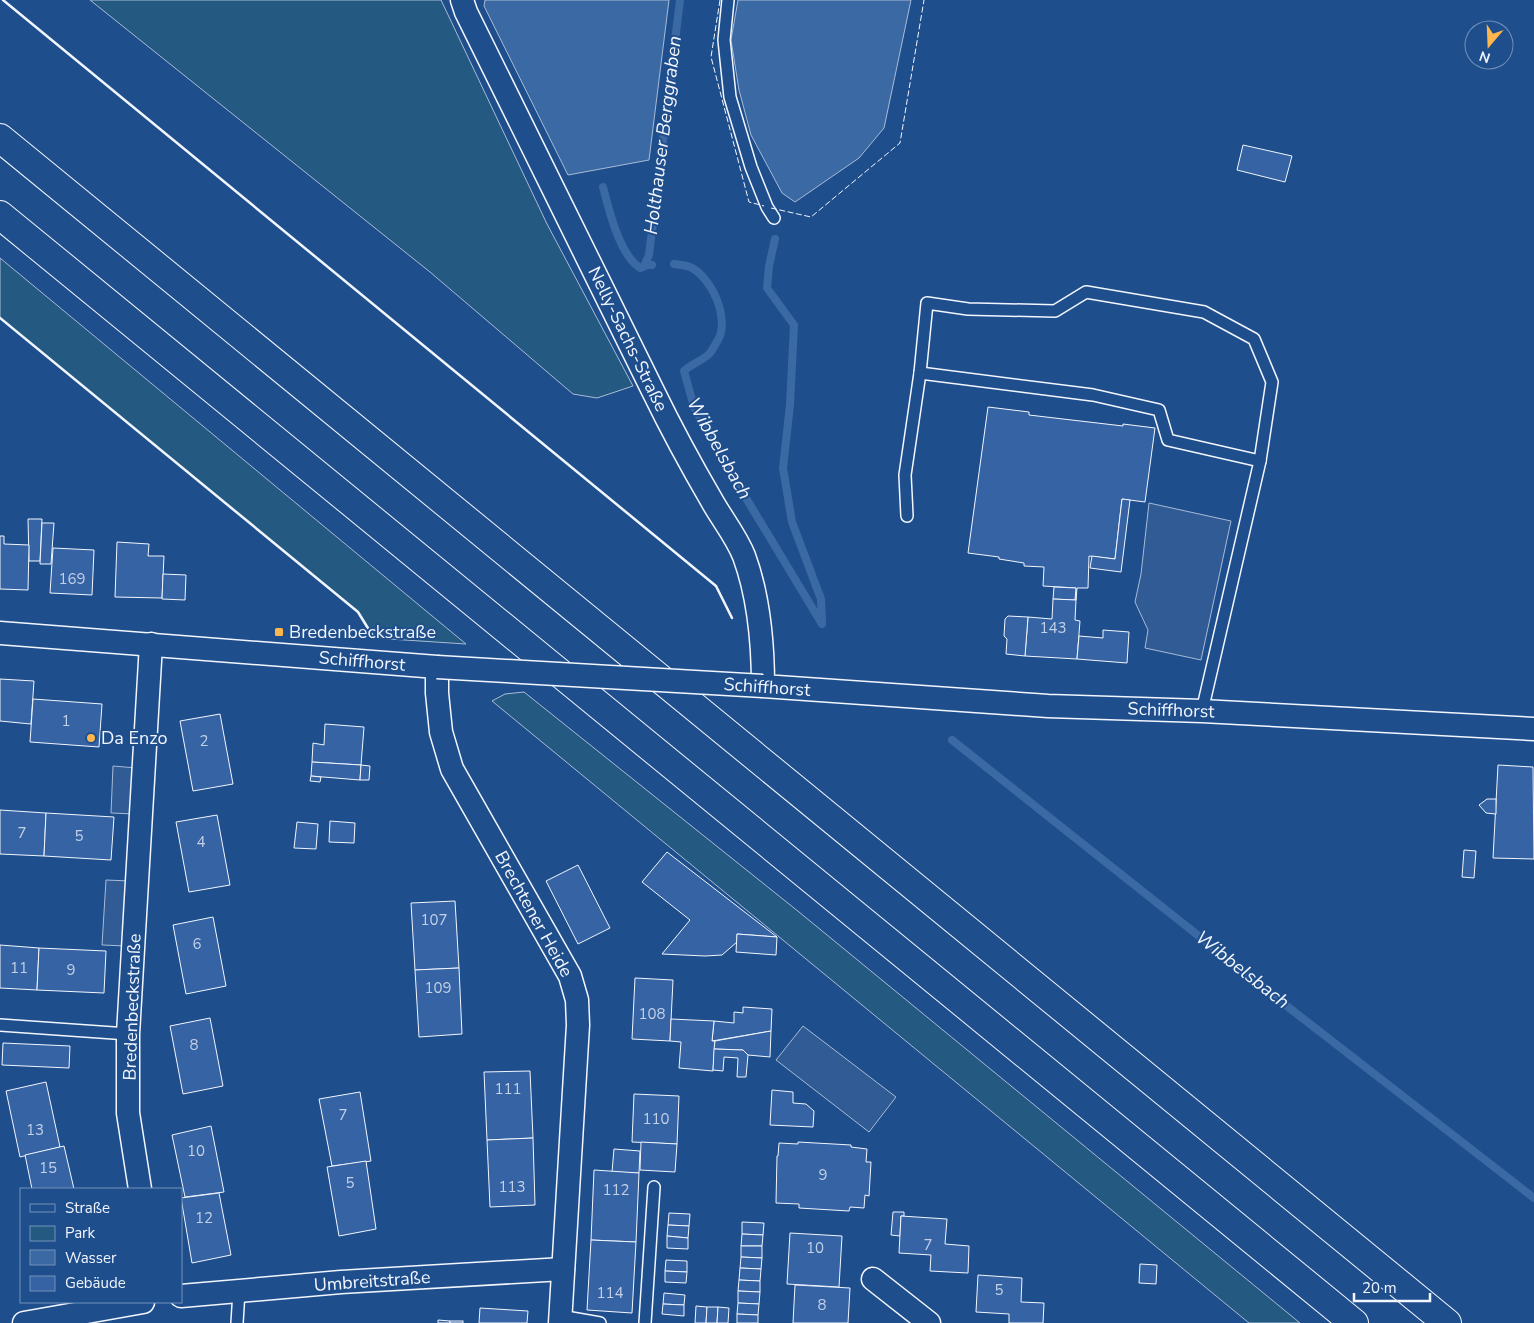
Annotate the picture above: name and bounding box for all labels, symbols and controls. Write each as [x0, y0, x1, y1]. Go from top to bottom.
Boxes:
north arrow [1464, 20, 1514, 70]
water label: Holthauser Berggraben [638, 34, 688, 236]
text: N [1477, 46, 1493, 68]
street label: Nelly-Sachs-Straße [582, 263, 674, 415]
water label: Wibbelsbach [680, 393, 758, 504]
house number: 169 [58, 569, 86, 589]
house number: 143 [1039, 618, 1067, 638]
place label: Bredenbeckstraße [289, 620, 436, 644]
marker: Bredenbeckstraße [273, 626, 285, 638]
street label: Schiffhorst [318, 645, 407, 677]
street label: Schiffhorst [723, 672, 812, 702]
street label: Schiffhorst [1127, 696, 1216, 724]
house number: 1 [61, 711, 71, 731]
place label: Da Enzo [101, 726, 167, 750]
house number: 2 [199, 731, 209, 751]
marker: Da Enzo [85, 732, 97, 744]
house number: 7 [17, 823, 27, 843]
house number: 5 [74, 826, 84, 846]
house number: 4 [196, 832, 206, 852]
street label: Brechtener Heide [489, 847, 579, 981]
house number: 107 [420, 910, 448, 930]
water label: Wibbelsbach [1190, 925, 1295, 1015]
street label: Bredenbeckstraße [117, 933, 147, 1081]
house number: 6 [192, 934, 202, 954]
house number: 11 [10, 958, 28, 978]
house number: 9 [66, 960, 76, 980]
house number: 109 [424, 978, 452, 998]
house number: 108 [638, 1004, 666, 1024]
house number: 8 [189, 1035, 199, 1055]
house number: 111 [494, 1079, 522, 1099]
house number: 7 [338, 1105, 348, 1125]
house number: 110 [642, 1109, 670, 1129]
house number: 13 [26, 1120, 44, 1140]
house number: 10 [187, 1141, 205, 1161]
house number: 15 [39, 1158, 57, 1178]
house number: 9 [818, 1165, 828, 1185]
house number: 5 [345, 1173, 355, 1193]
house number: 113 [498, 1177, 526, 1197]
house number: 112 [602, 1180, 630, 1200]
legend [20, 1188, 182, 1303]
text: Straße [65, 1198, 110, 1218]
house number: 12 [195, 1208, 213, 1228]
text: Park [65, 1223, 95, 1243]
house number: 7 [923, 1235, 933, 1255]
house number: 10 [806, 1238, 824, 1258]
text: Wasser [65, 1248, 117, 1268]
street label: Umbreitstraße [313, 1265, 431, 1297]
scale bar [1354, 1270, 1430, 1302]
text: Gebäude [65, 1273, 126, 1293]
text: 20 m [1362, 1278, 1397, 1298]
house number: 5 [994, 1280, 1004, 1300]
house number: 114 [596, 1283, 624, 1303]
house number: 8 [817, 1295, 827, 1315]

